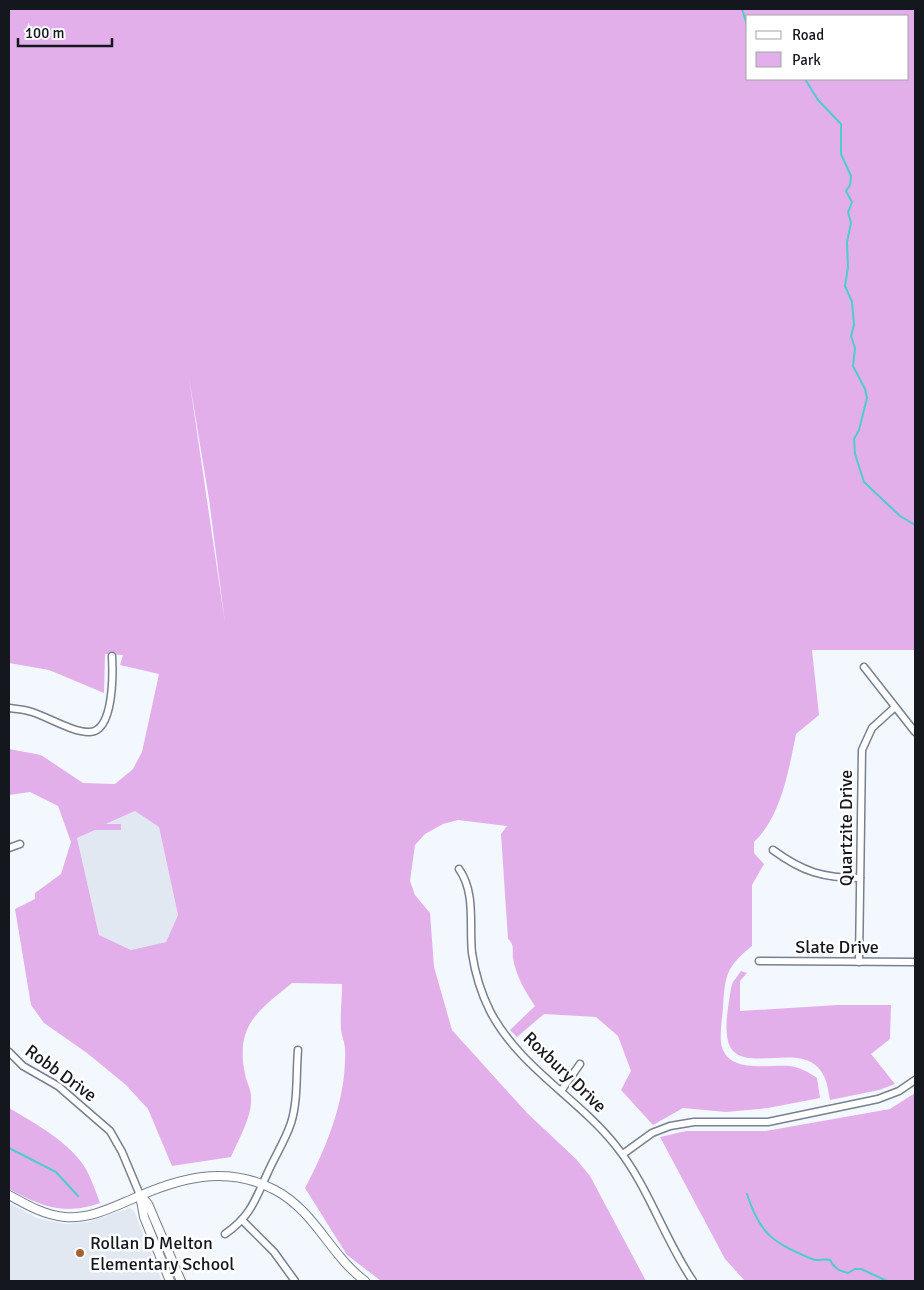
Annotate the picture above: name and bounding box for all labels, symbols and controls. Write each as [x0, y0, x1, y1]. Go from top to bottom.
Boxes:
scale bar [18, 15, 111, 47]
legend [746, 15, 909, 80]
text: 100 m [25, 24, 65, 42]
text: Road [792, 26, 824, 44]
text: Park [792, 51, 821, 69]
street label: Quartzite Drive [835, 770, 857, 886]
street label: Slate Drive [795, 936, 879, 958]
street label: Roxbury Drive [519, 1027, 611, 1117]
street label: Robb Drive [21, 1040, 101, 1106]
place label: Rollan D Melton Elementary School [90, 1232, 235, 1275]
marker: Rollan D Melton Elementary School [74, 1247, 86, 1259]

